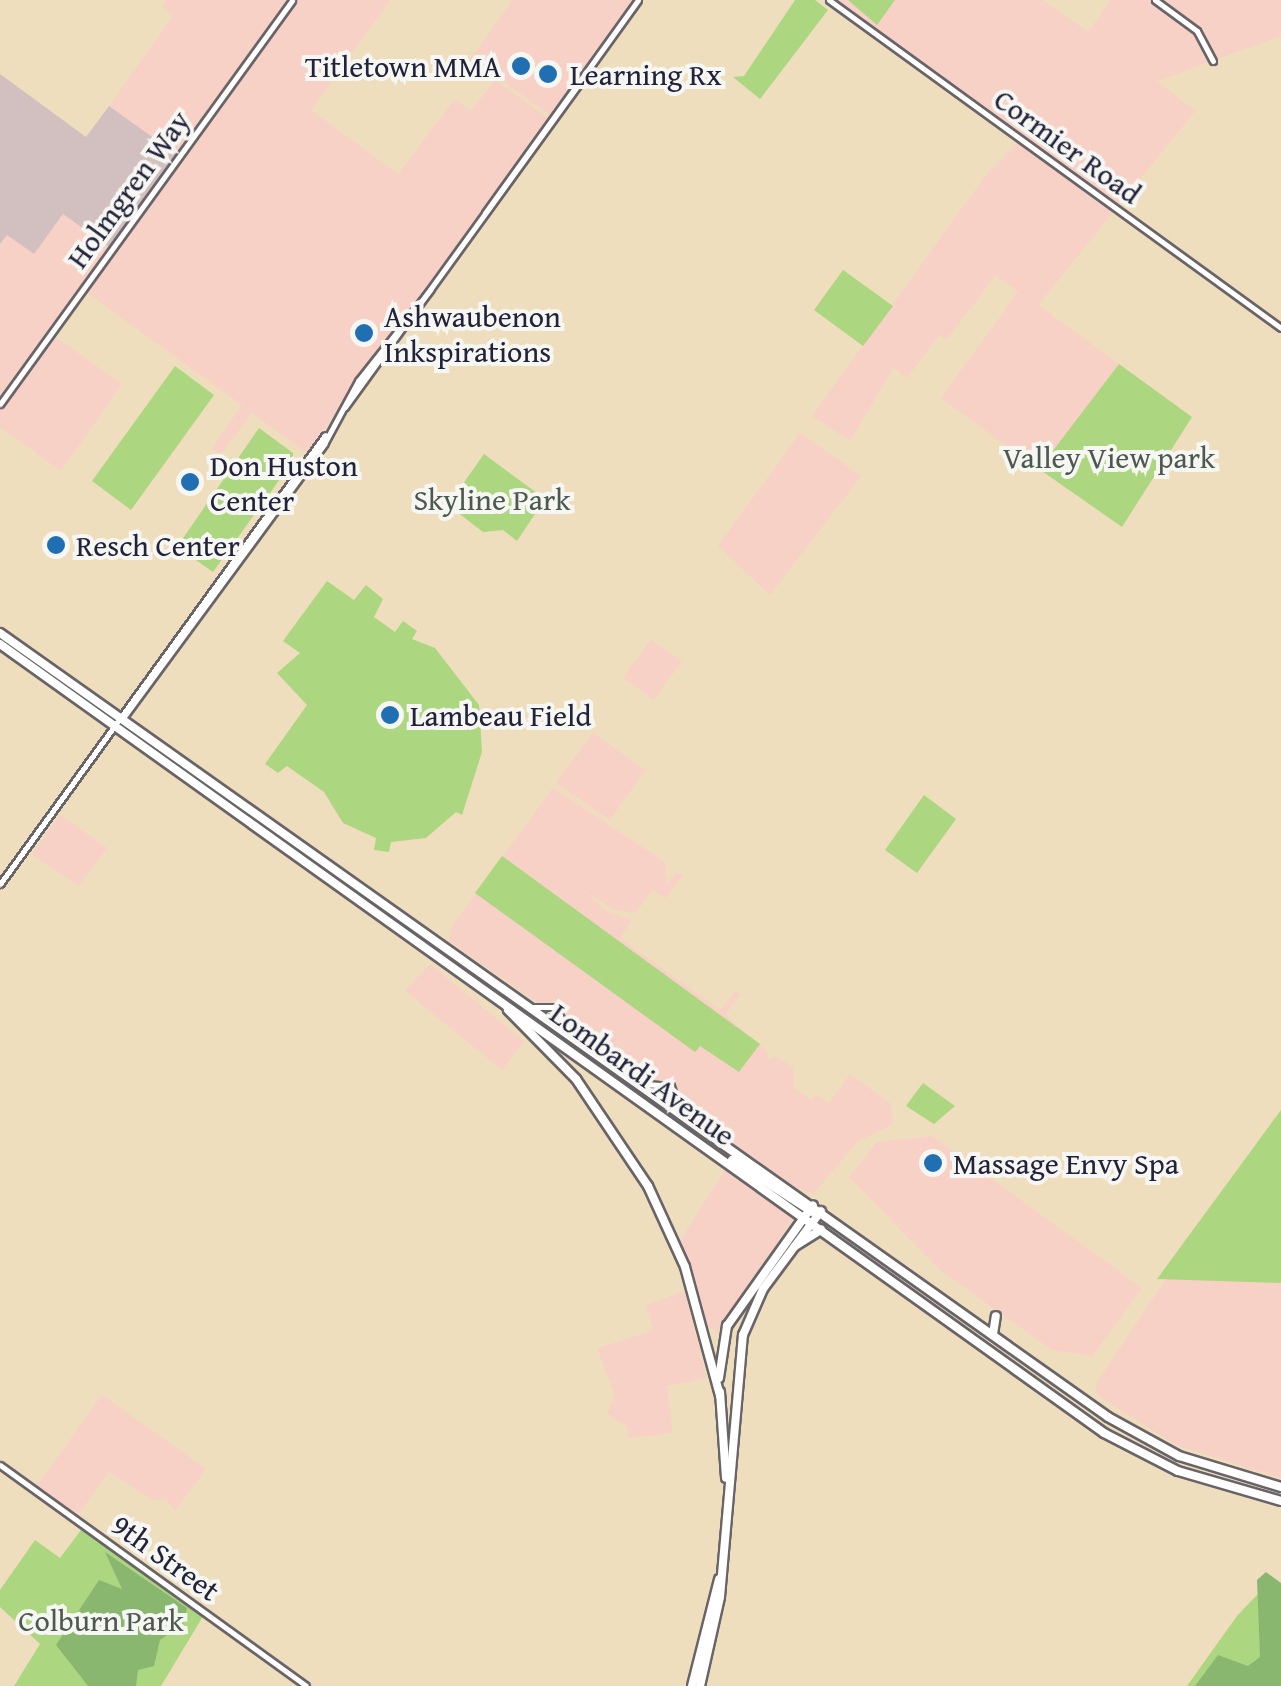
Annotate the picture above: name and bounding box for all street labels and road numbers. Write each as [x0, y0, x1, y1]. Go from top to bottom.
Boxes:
street label: Cormier Road [988, 81, 1148, 211]
street label: Holmgren Way [59, 103, 197, 275]
street label: Lombardi Avenue [544, 995, 742, 1153]
street label: 9th Street [105, 1506, 227, 1608]

